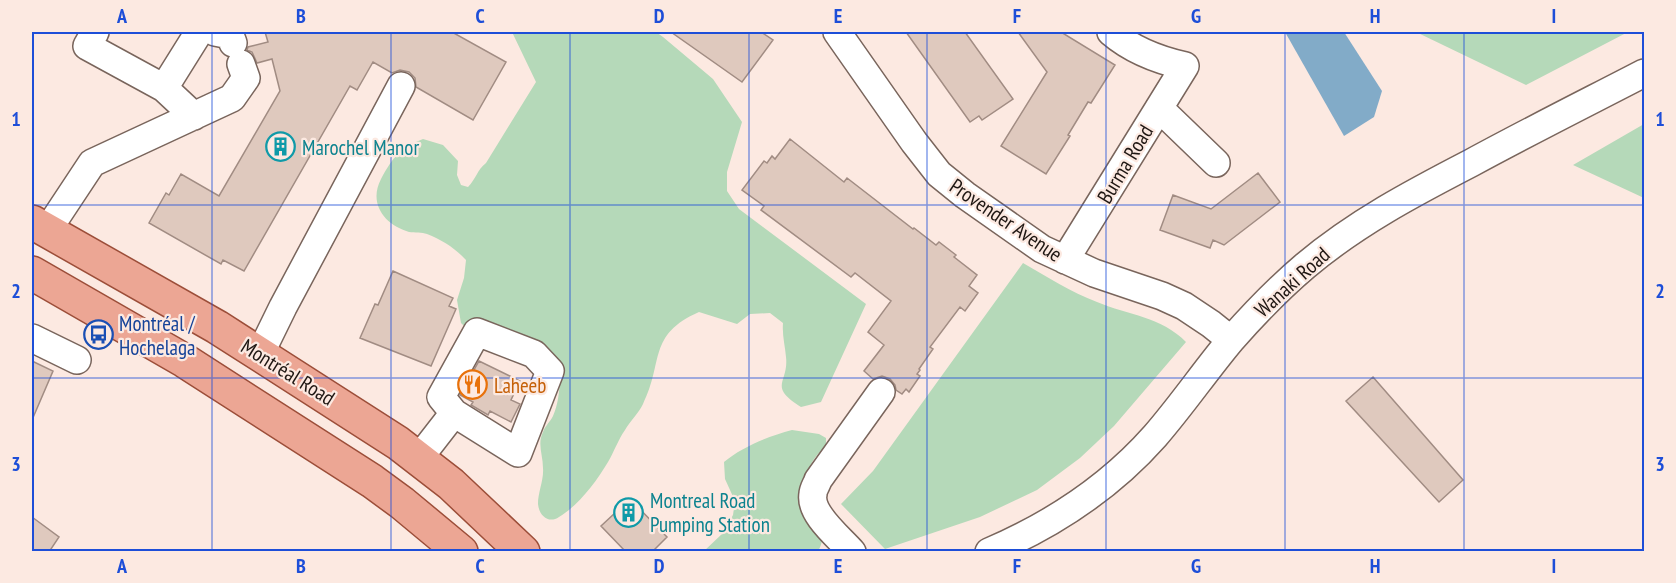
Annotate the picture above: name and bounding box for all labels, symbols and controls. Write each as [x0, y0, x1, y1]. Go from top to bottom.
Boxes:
text: A [116, 3, 128, 29]
text: B [296, 3, 306, 29]
text: C [475, 3, 485, 29]
text: D [654, 3, 665, 29]
text: E [834, 3, 842, 29]
text: F [1013, 3, 1021, 29]
text: G [1191, 3, 1201, 29]
text: H [1370, 3, 1380, 29]
text: I [1552, 3, 1556, 29]
text: 1 [11, 106, 21, 132]
text: 1 [1655, 106, 1665, 132]
street label: Burma Road [1091, 120, 1159, 208]
building icon: Marochel Manor [265, 131, 297, 163]
place label: Marochel Manor [302, 134, 419, 161]
street label: Provender Avenue [945, 172, 1067, 268]
street label: Wanaki Road [1249, 241, 1335, 323]
text: 2 [11, 278, 21, 304]
text: 2 [1655, 278, 1665, 304]
place label: Montréal / Hochelaga [119, 310, 196, 361]
bus stop icon: Montréal / Hochelaga [82, 319, 114, 351]
street label: Montréal Road [236, 333, 340, 411]
restaurant icon: Laheeb [457, 369, 489, 401]
place label: Laheeb [494, 372, 546, 399]
text: 3 [11, 451, 21, 477]
text: 3 [1655, 451, 1665, 477]
place label: Montreal Road Pumping Station [650, 487, 770, 538]
building icon: Montreal Road Pumping Station [613, 496, 645, 528]
text: A [116, 553, 128, 579]
text: B [296, 553, 306, 579]
text: C [475, 553, 485, 579]
text: D [654, 553, 665, 579]
text: E [834, 553, 842, 579]
text: F [1013, 553, 1021, 579]
text: G [1191, 553, 1201, 579]
text: H [1370, 553, 1380, 579]
text: I [1552, 553, 1556, 579]

